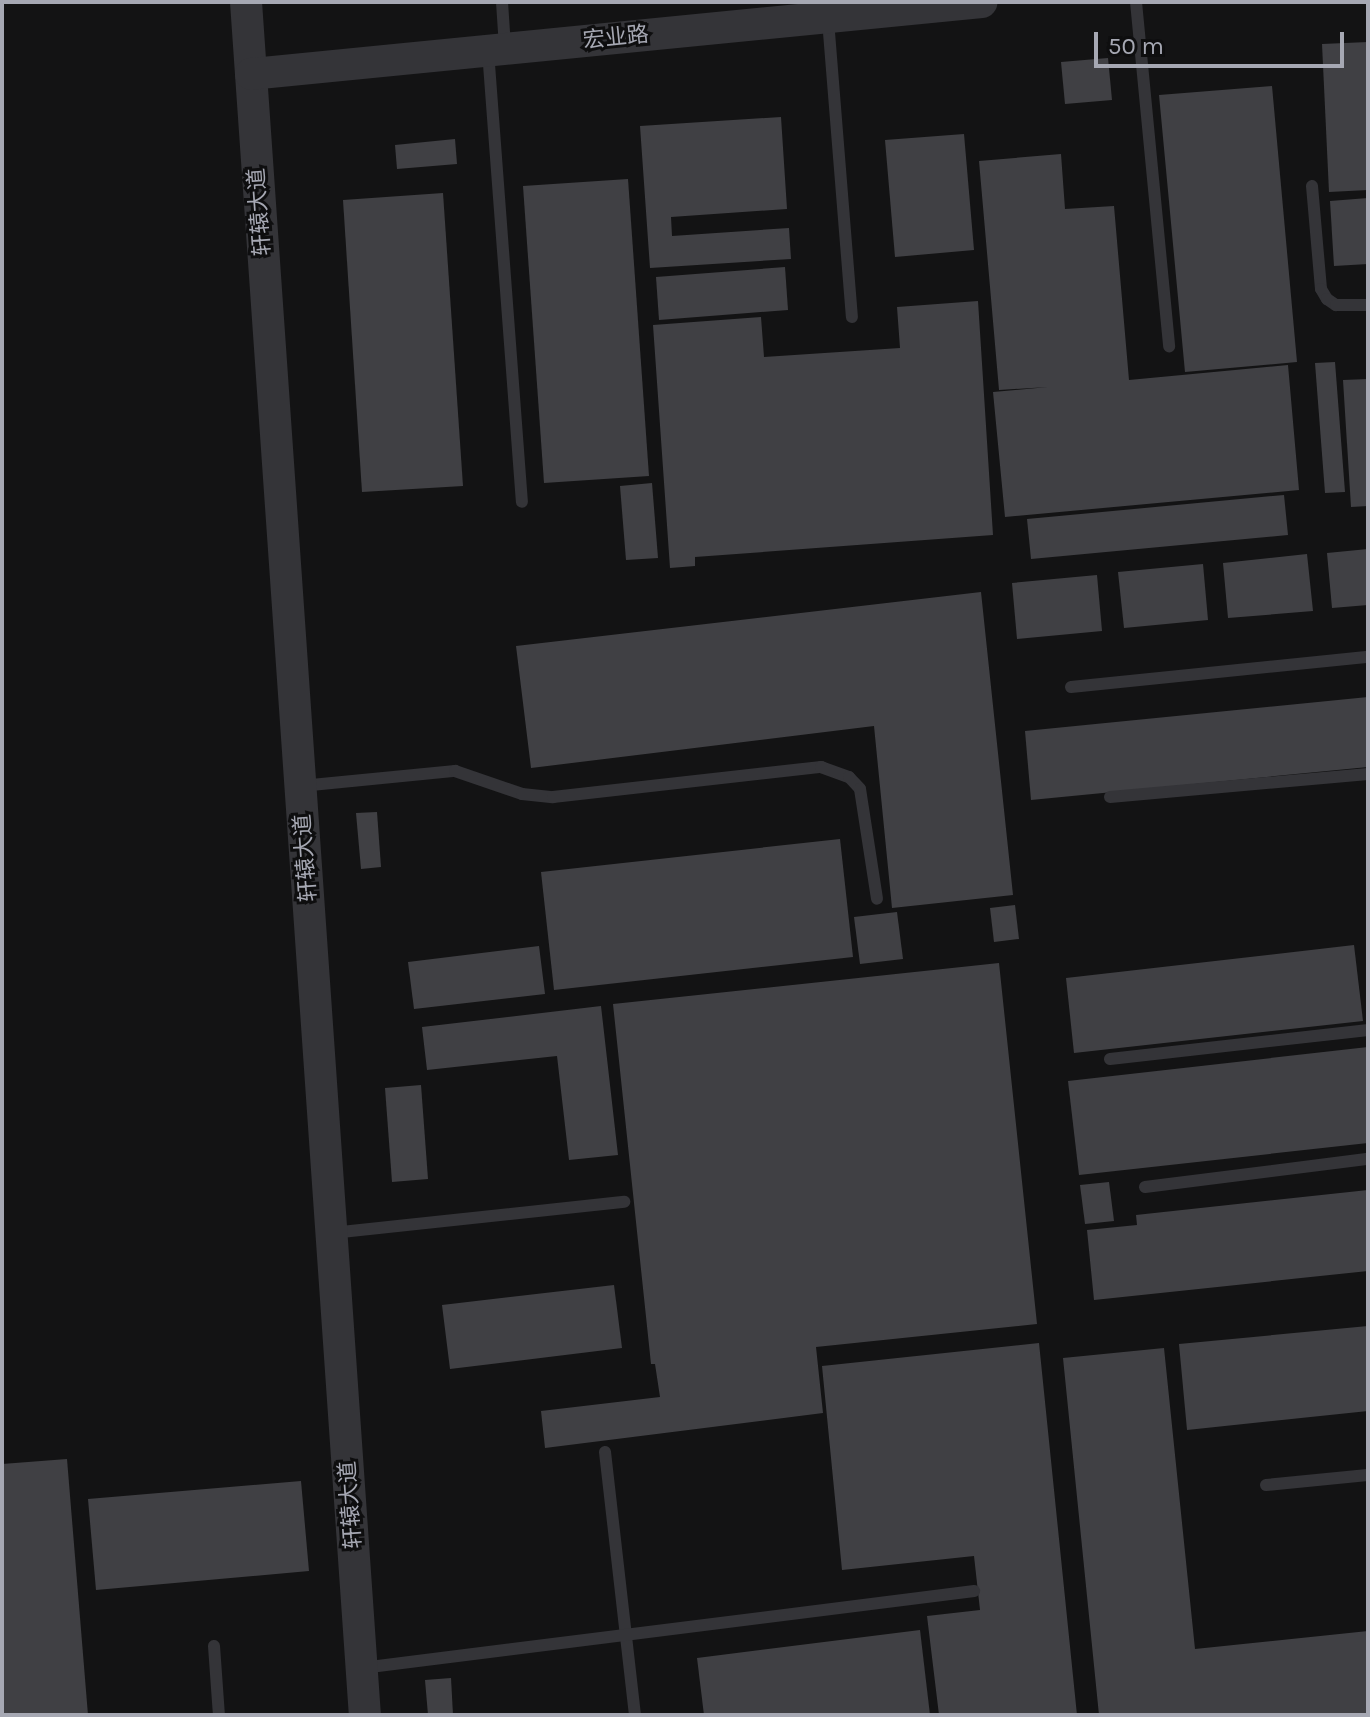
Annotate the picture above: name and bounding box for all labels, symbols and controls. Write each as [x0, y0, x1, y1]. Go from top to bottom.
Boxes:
scale bar [1098, 16, 1348, 66]
street label: 宏业路 [582, 21, 650, 55]
text: 50 m [1108, 32, 1164, 60]
street label: 轩辕大道 [244, 167, 276, 257]
street label: 轩辕大道 [290, 813, 322, 903]
street label: 轩辕大道 [335, 1460, 367, 1550]

